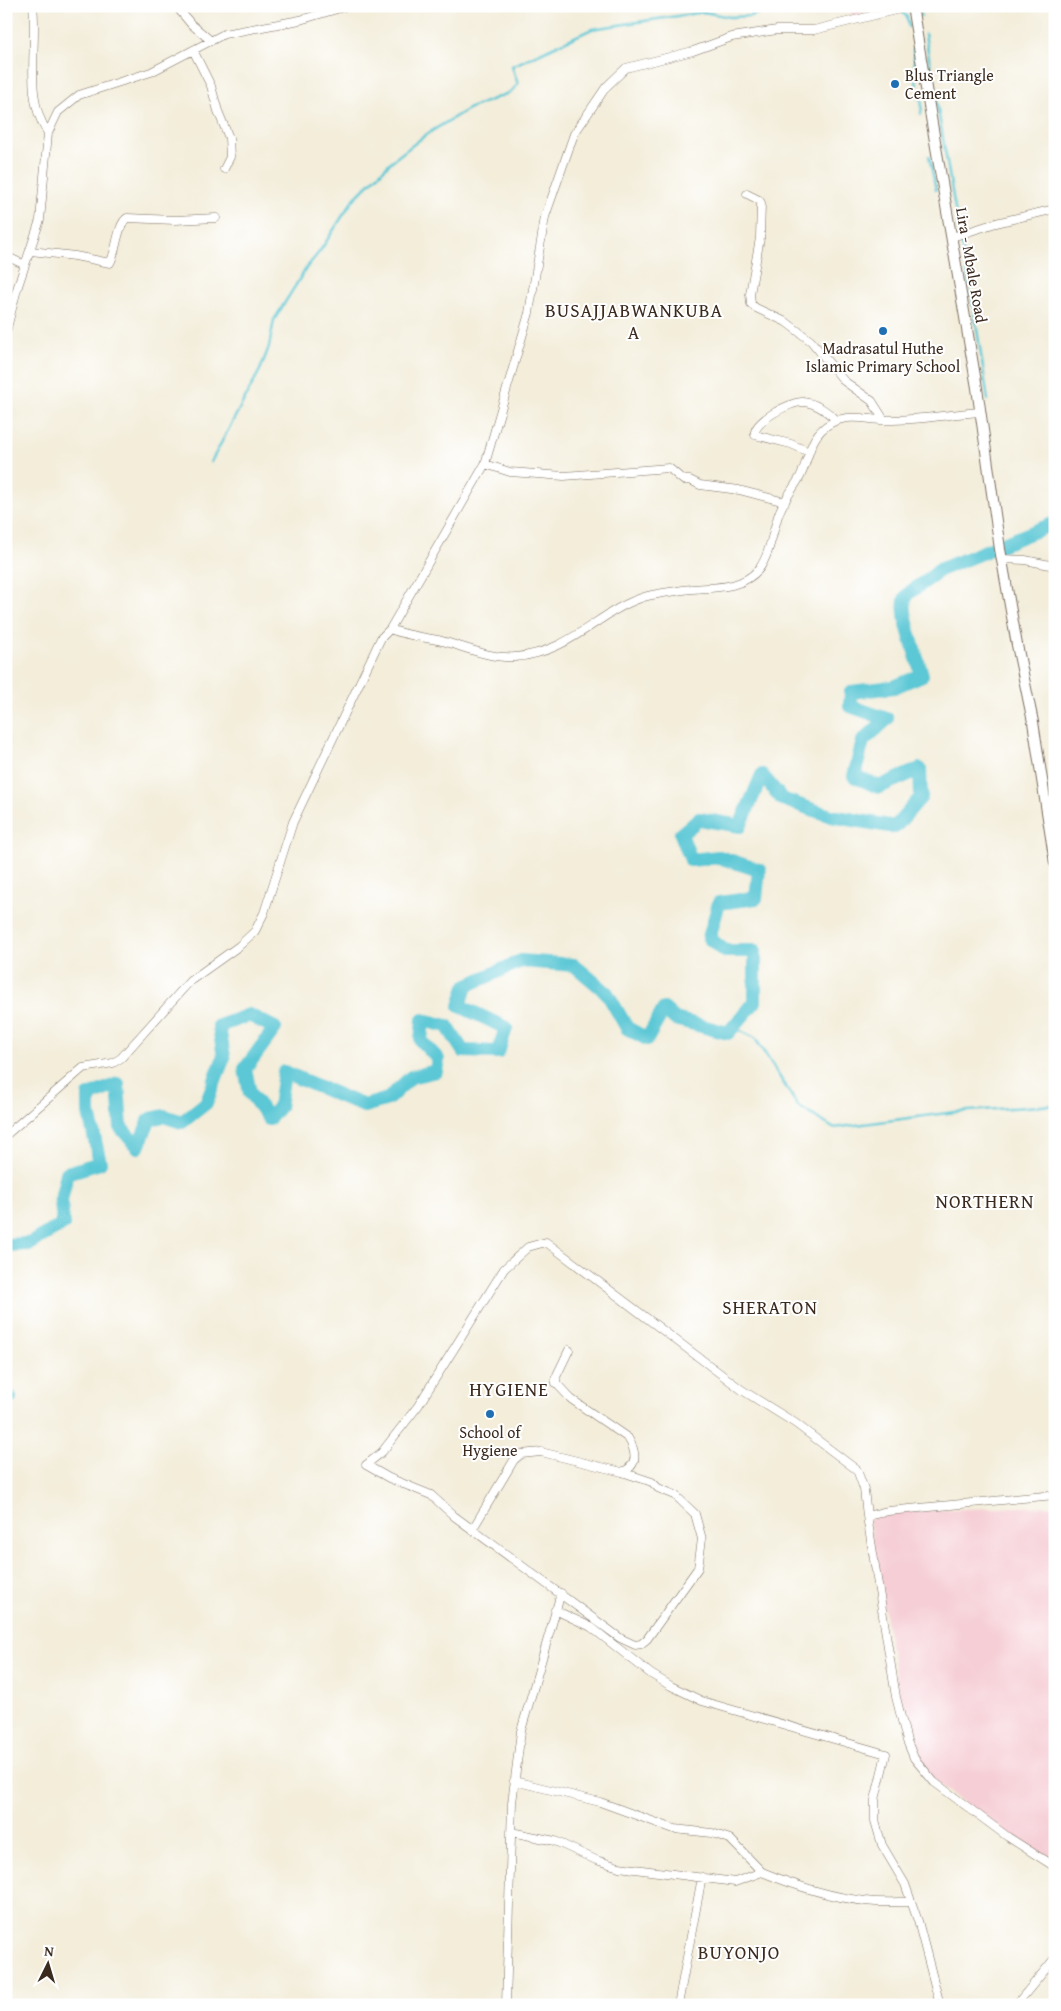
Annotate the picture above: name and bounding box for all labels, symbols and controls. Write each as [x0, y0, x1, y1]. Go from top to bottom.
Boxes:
place label: Blus Triangle Cement [905, 63, 994, 105]
marker: Blus Triangle Cement [889, 78, 901, 90]
street label: Lira - Mbale Road [950, 205, 994, 325]
district label: BUSAJJABWANKUBA A [545, 296, 723, 346]
marker: Madrasatul Huthe Islamic Primary School [877, 325, 889, 337]
place label: Madrasatul Huthe Islamic Primary School [806, 336, 961, 378]
district label: NORTHERN [936, 1187, 1034, 1215]
district label: SHERATON [722, 1293, 818, 1321]
district label: HYGIENE [469, 1375, 549, 1403]
marker: School of Hygiene [484, 1408, 496, 1420]
place label: School of Hygiene [459, 1420, 523, 1462]
north arrow [22, 1938, 72, 1988]
district label: BUYONJO [698, 1938, 780, 1966]
text: N [44, 1941, 55, 1961]

